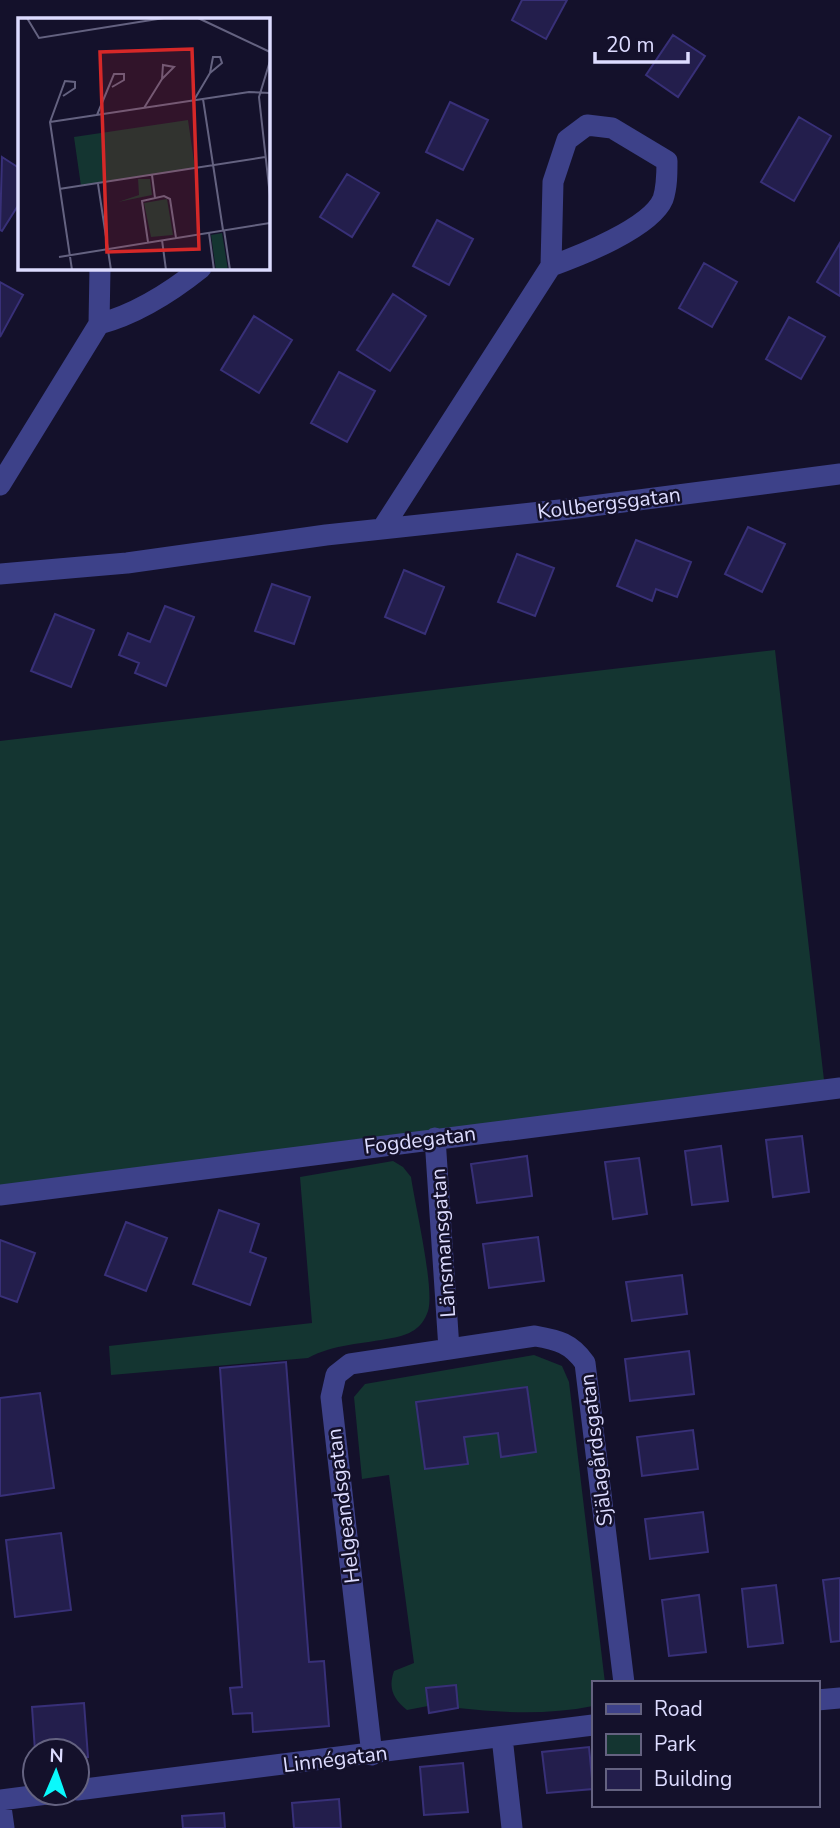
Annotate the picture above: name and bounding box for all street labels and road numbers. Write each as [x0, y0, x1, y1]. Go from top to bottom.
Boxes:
street label: Kollbergsgatan [536, 480, 682, 526]
street label: Fogdegatan [363, 1119, 477, 1161]
street label: Länsmansgatan [424, 1167, 462, 1319]
street label: Själagårdsgatan [573, 1372, 619, 1528]
street label: Helgeandsgatan [320, 1427, 366, 1585]
street label: Linnégatan [281, 1739, 389, 1779]

